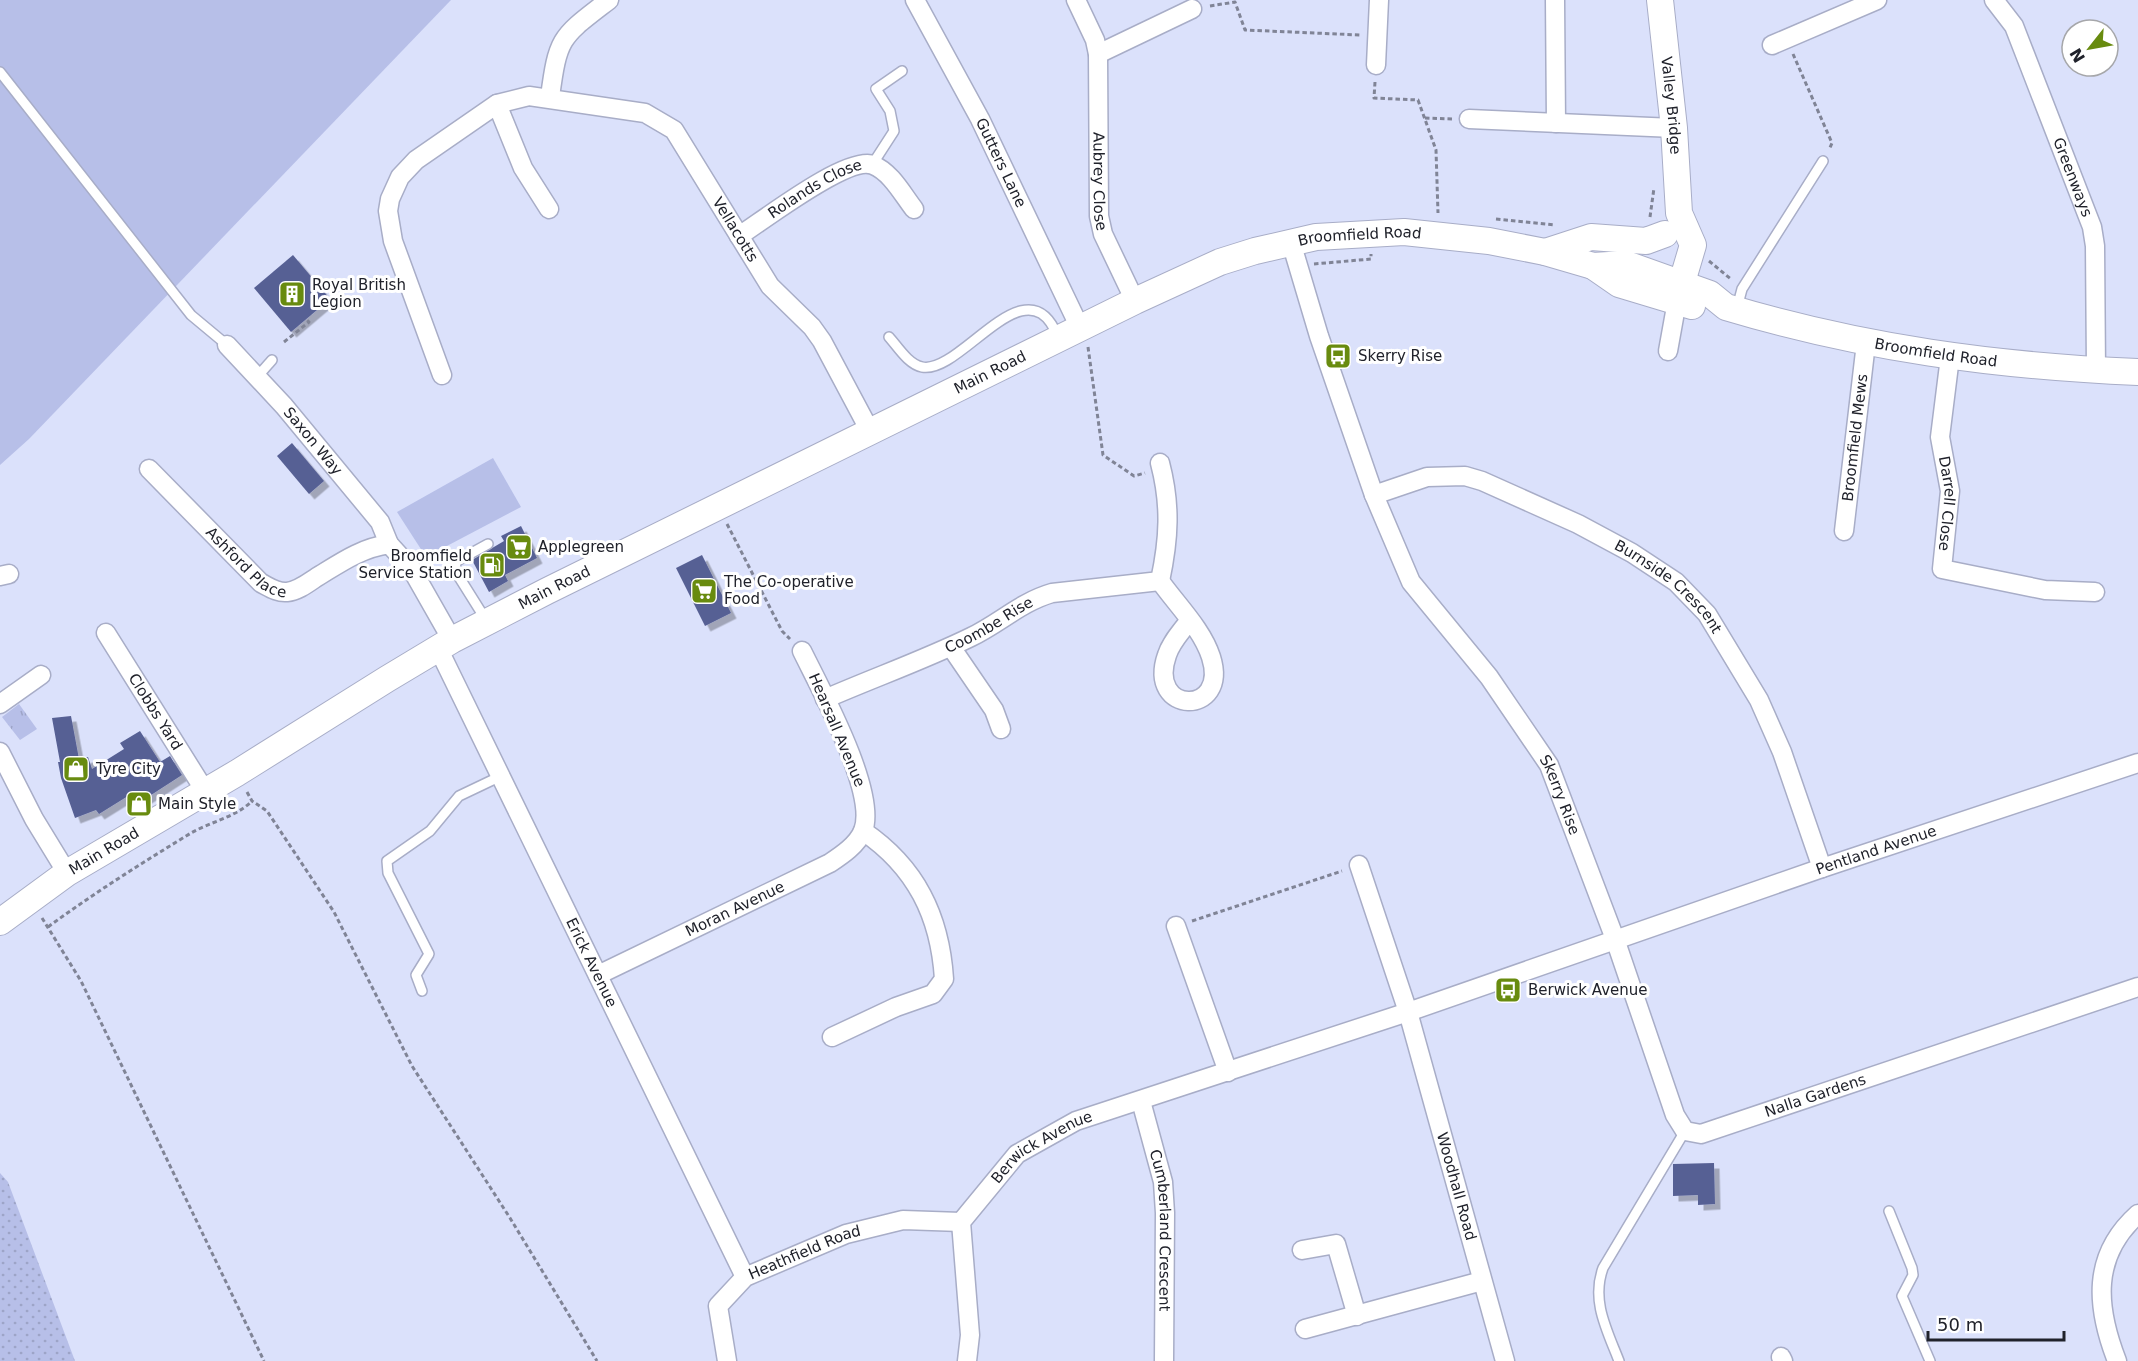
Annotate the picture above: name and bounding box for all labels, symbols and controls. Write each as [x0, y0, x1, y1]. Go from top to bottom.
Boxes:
north arrow [2060, 18, 2120, 78]
text: N [2066, 45, 2089, 66]
street label: Valley Bridge [1657, 55, 1685, 155]
street label: Gutters Lane [972, 115, 1030, 210]
street label: Aubrey Close [1089, 132, 1111, 232]
street label: Greenways [2049, 135, 2096, 220]
street label: Rolands Close [765, 156, 864, 222]
street label: Vellacotts [708, 194, 762, 265]
street label: Broomfield Road [1296, 223, 1422, 250]
place label: Royal British Legion [312, 276, 406, 311]
building icon: Royal British Legion [277, 279, 307, 309]
street label: Broomfield Road [1873, 334, 1998, 370]
bus stop icon: Skerry Rise [1323, 341, 1353, 371]
street label: Main Road [951, 347, 1029, 398]
place label: Skerry Rise [1358, 347, 1442, 365]
street label: Broomfield Mews [1839, 373, 1871, 503]
street label: Saxon Way [280, 404, 346, 479]
street label: Darrell Close [1935, 455, 1959, 552]
street label: Ashford Place [202, 523, 287, 601]
supermarket icon: Applegreen [504, 532, 534, 562]
street label: Burnside Crescent [1611, 536, 1726, 637]
place label: Applegreen [538, 538, 624, 556]
place label: Broomfield Service Station [358, 547, 472, 582]
fuel station icon: Broomfield Service Station [477, 550, 507, 580]
street label: Main Road [515, 562, 593, 613]
place label: The Co-operative Food [723, 573, 854, 608]
supermarket icon: The Co-operative Food [689, 576, 719, 606]
street label: Coombe Rise [942, 593, 1036, 657]
street label: Clobbs Yard [125, 670, 186, 754]
street label: Hearsall Avenue [805, 670, 869, 790]
street label: Skerry Rise [1536, 751, 1584, 837]
shop icon: Tyre City [61, 754, 91, 784]
place label: Tyre City [95, 760, 161, 778]
shop icon: Main Style [124, 789, 154, 819]
place label: Main Style [158, 795, 236, 813]
street label: Pentland Avenue [1813, 822, 1939, 878]
street label: Main Road [66, 824, 142, 879]
street label: Moran Avenue [683, 877, 787, 940]
street label: Erick Avenue [562, 915, 621, 1010]
bus stop icon: Berwick Avenue [1493, 975, 1523, 1005]
place label: Berwick Avenue [1528, 981, 1648, 999]
street label: Nalla Gardens [1762, 1070, 1868, 1121]
street label: Berwick Avenue [988, 1107, 1095, 1187]
street label: Woodhall Road [1433, 1130, 1480, 1243]
street label: Cumberland Crescent [1146, 1147, 1174, 1312]
street label: Heathfield Road [746, 1222, 863, 1283]
scale bar [1928, 1304, 2064, 1342]
text: 50 m [1937, 1314, 1983, 1335]

